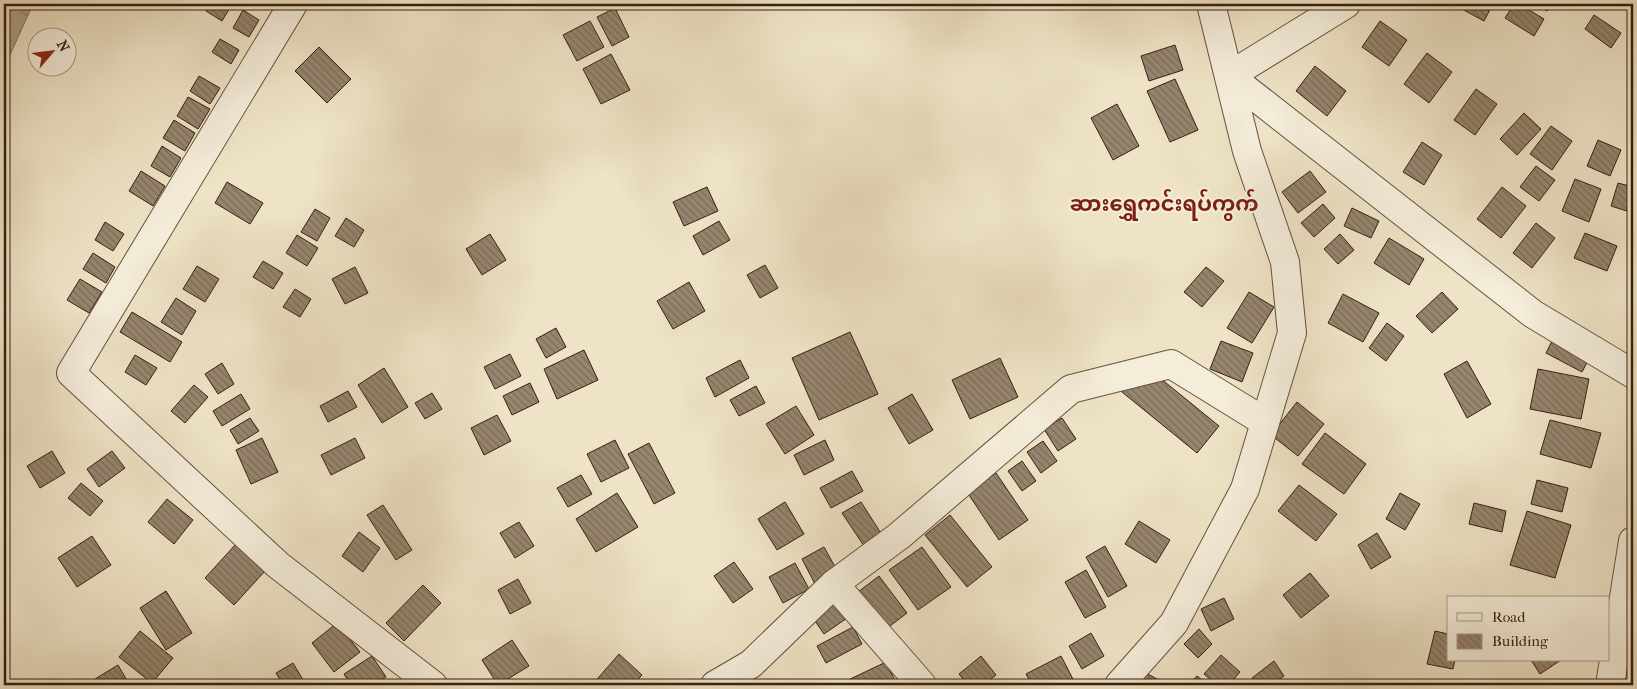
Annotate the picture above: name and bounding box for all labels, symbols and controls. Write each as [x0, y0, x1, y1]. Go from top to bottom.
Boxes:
north arrow [28, 28, 78, 78]
text: N [53, 37, 73, 55]
district label: ဆားရွှေကင်းရပ်ကွက် [1069, 188, 1259, 221]
legend [1447, 596, 1610, 662]
text: Road [1492, 608, 1526, 626]
text: Building [1492, 632, 1549, 650]

